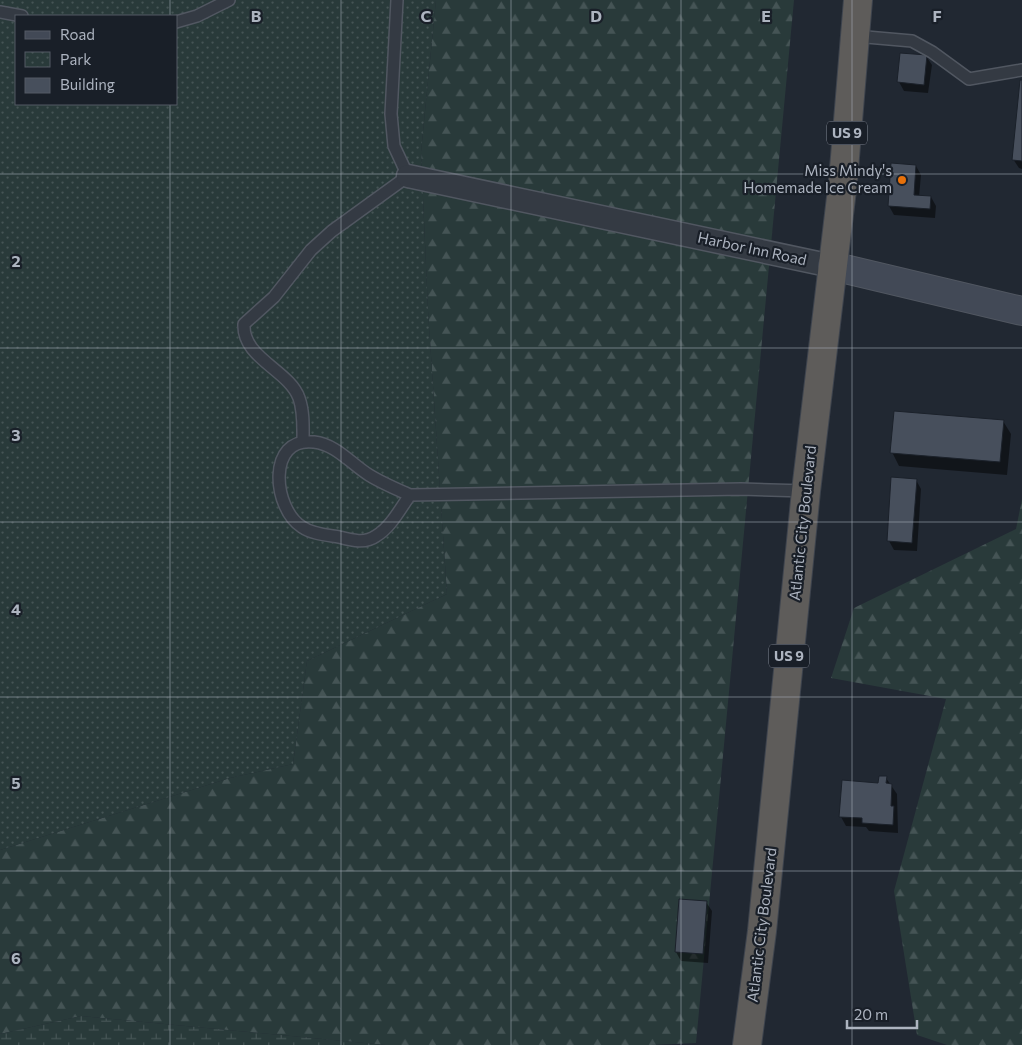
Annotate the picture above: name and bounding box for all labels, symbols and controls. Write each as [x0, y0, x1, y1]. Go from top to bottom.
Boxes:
text: B [251, 6, 262, 25]
text: C [421, 6, 432, 25]
text: D [590, 6, 602, 25]
text: E [761, 6, 771, 25]
text: F [932, 6, 942, 25]
legend [15, 15, 178, 105]
text: Road [60, 25, 95, 43]
text: Park [60, 50, 91, 68]
text: Building [60, 75, 115, 93]
road number: US 9 [827, 122, 867, 144]
place label: Miss Mindy's Homemade Ice Cream [743, 161, 892, 196]
marker: Miss Mindy's Homemade Ice Cream [896, 174, 908, 186]
street label: Harbor Inn Road [696, 228, 808, 268]
text: 2 [11, 251, 21, 270]
text: 3 [11, 425, 21, 444]
street label: Atlantic City Boulevard [785, 445, 819, 601]
text: 4 [11, 599, 21, 618]
road number: US 9 [769, 644, 809, 668]
text: 5 [11, 773, 21, 792]
street label: Atlantic City Boulevard [743, 847, 779, 1003]
text: 6 [11, 948, 21, 967]
scale bar [847, 998, 917, 1030]
text: 20 m [854, 1005, 888, 1023]

